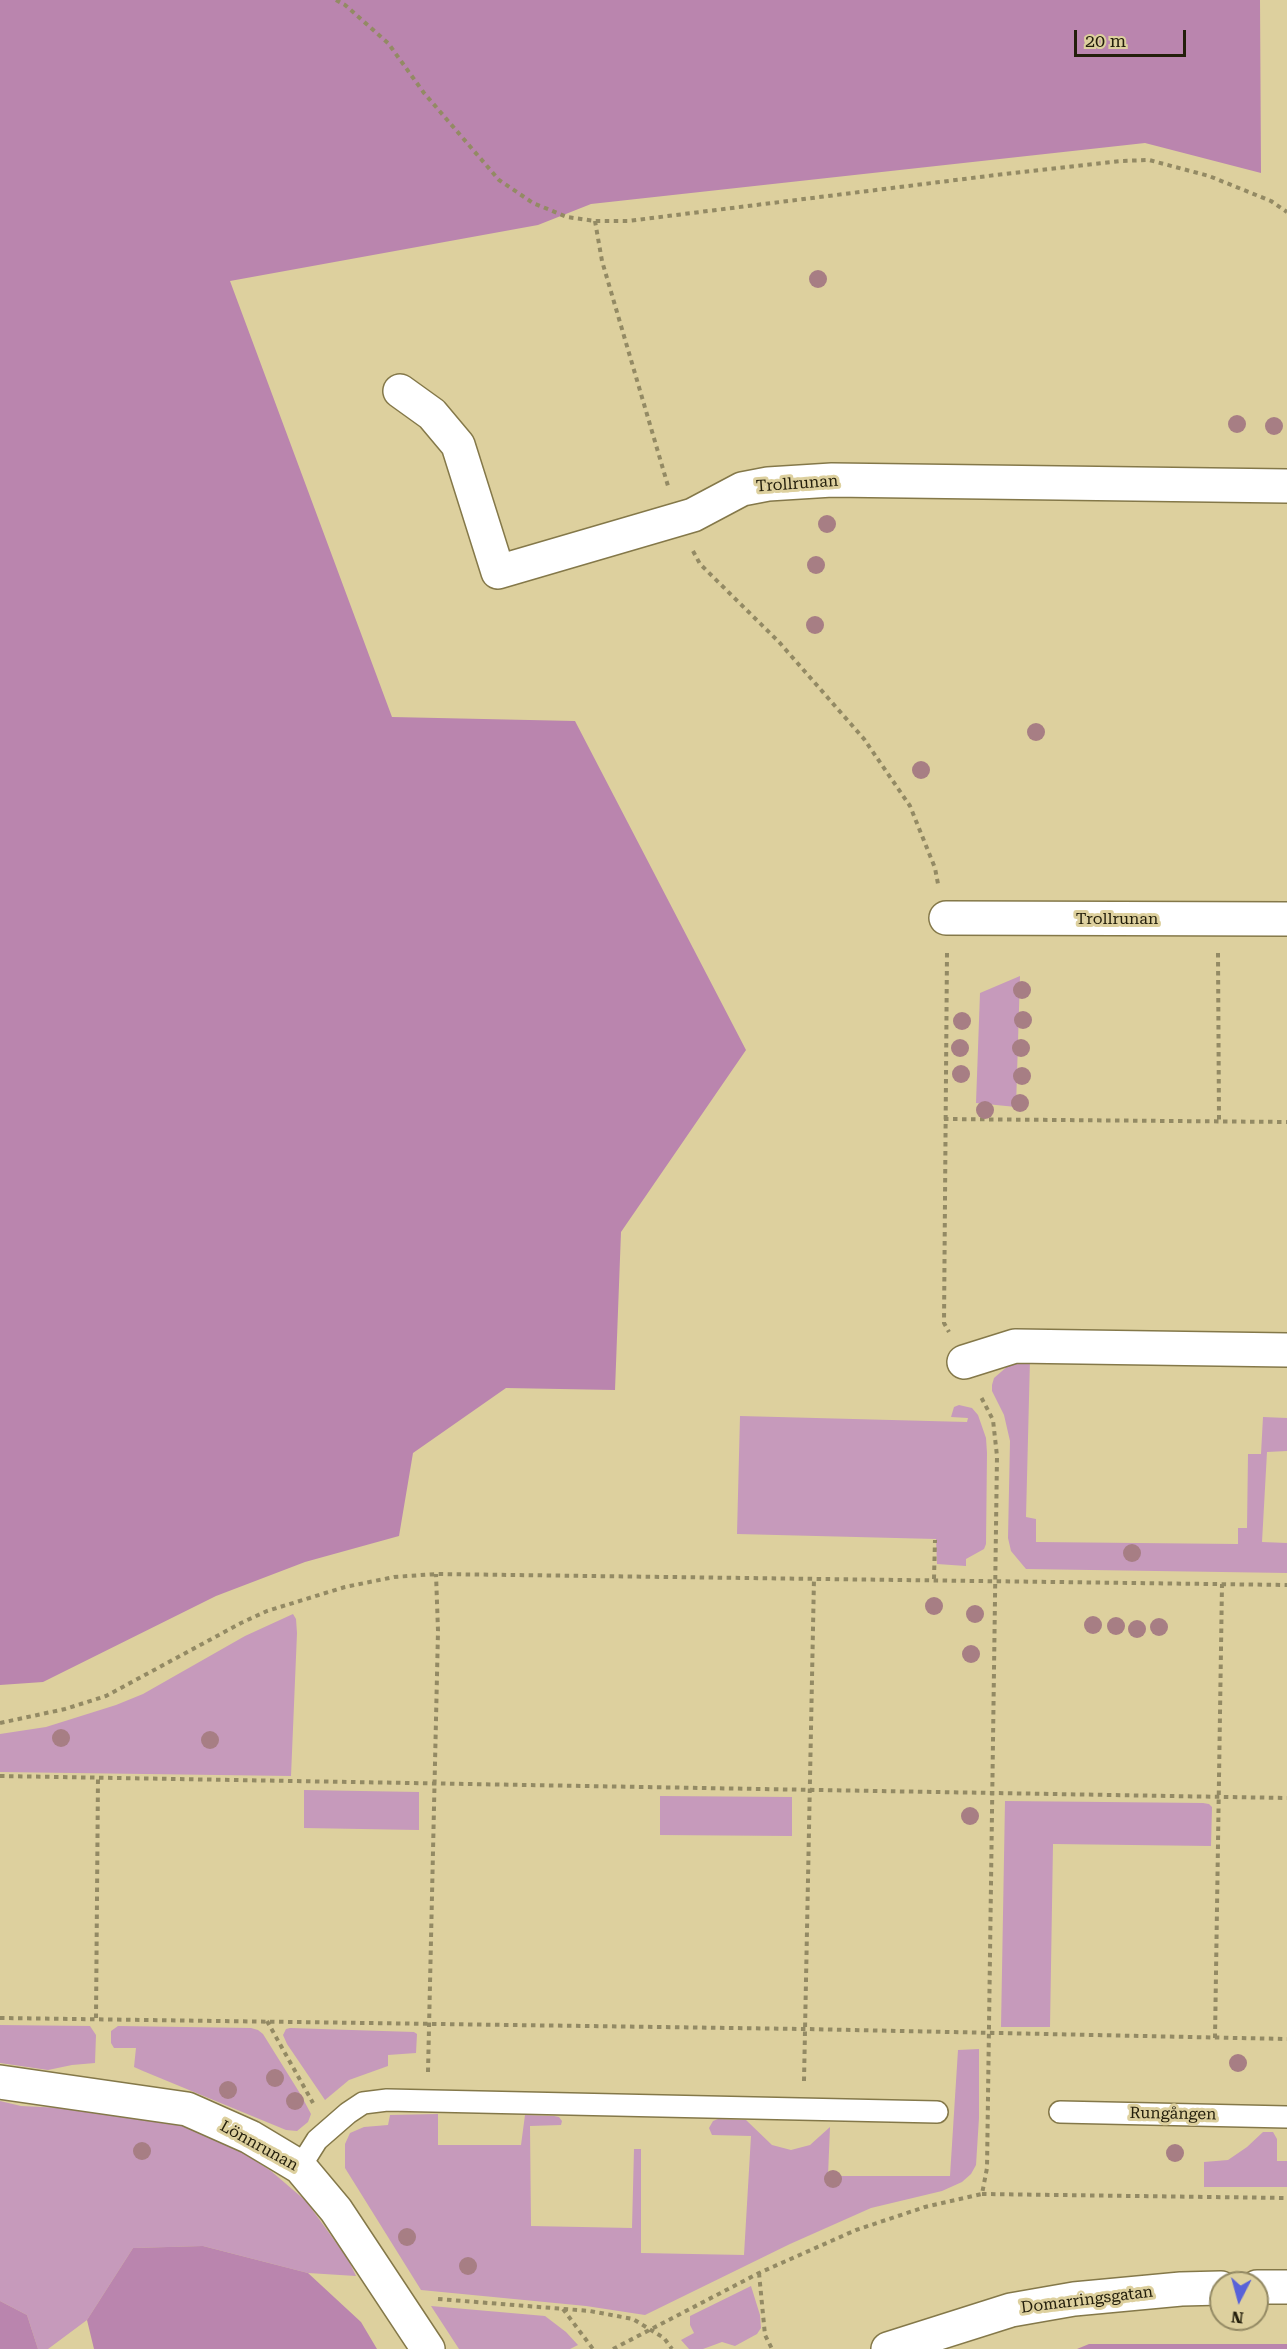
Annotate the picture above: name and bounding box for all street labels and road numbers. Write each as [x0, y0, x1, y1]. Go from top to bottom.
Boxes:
street label: Trollrunan [755, 472, 839, 496]
street label: Trollrunan [1076, 909, 1158, 929]
street label: Rungången [1129, 2104, 1217, 2124]
street label: Lönnrunan [217, 2117, 301, 2175]
street label: Domarringsgatan [1020, 2282, 1154, 2318]

